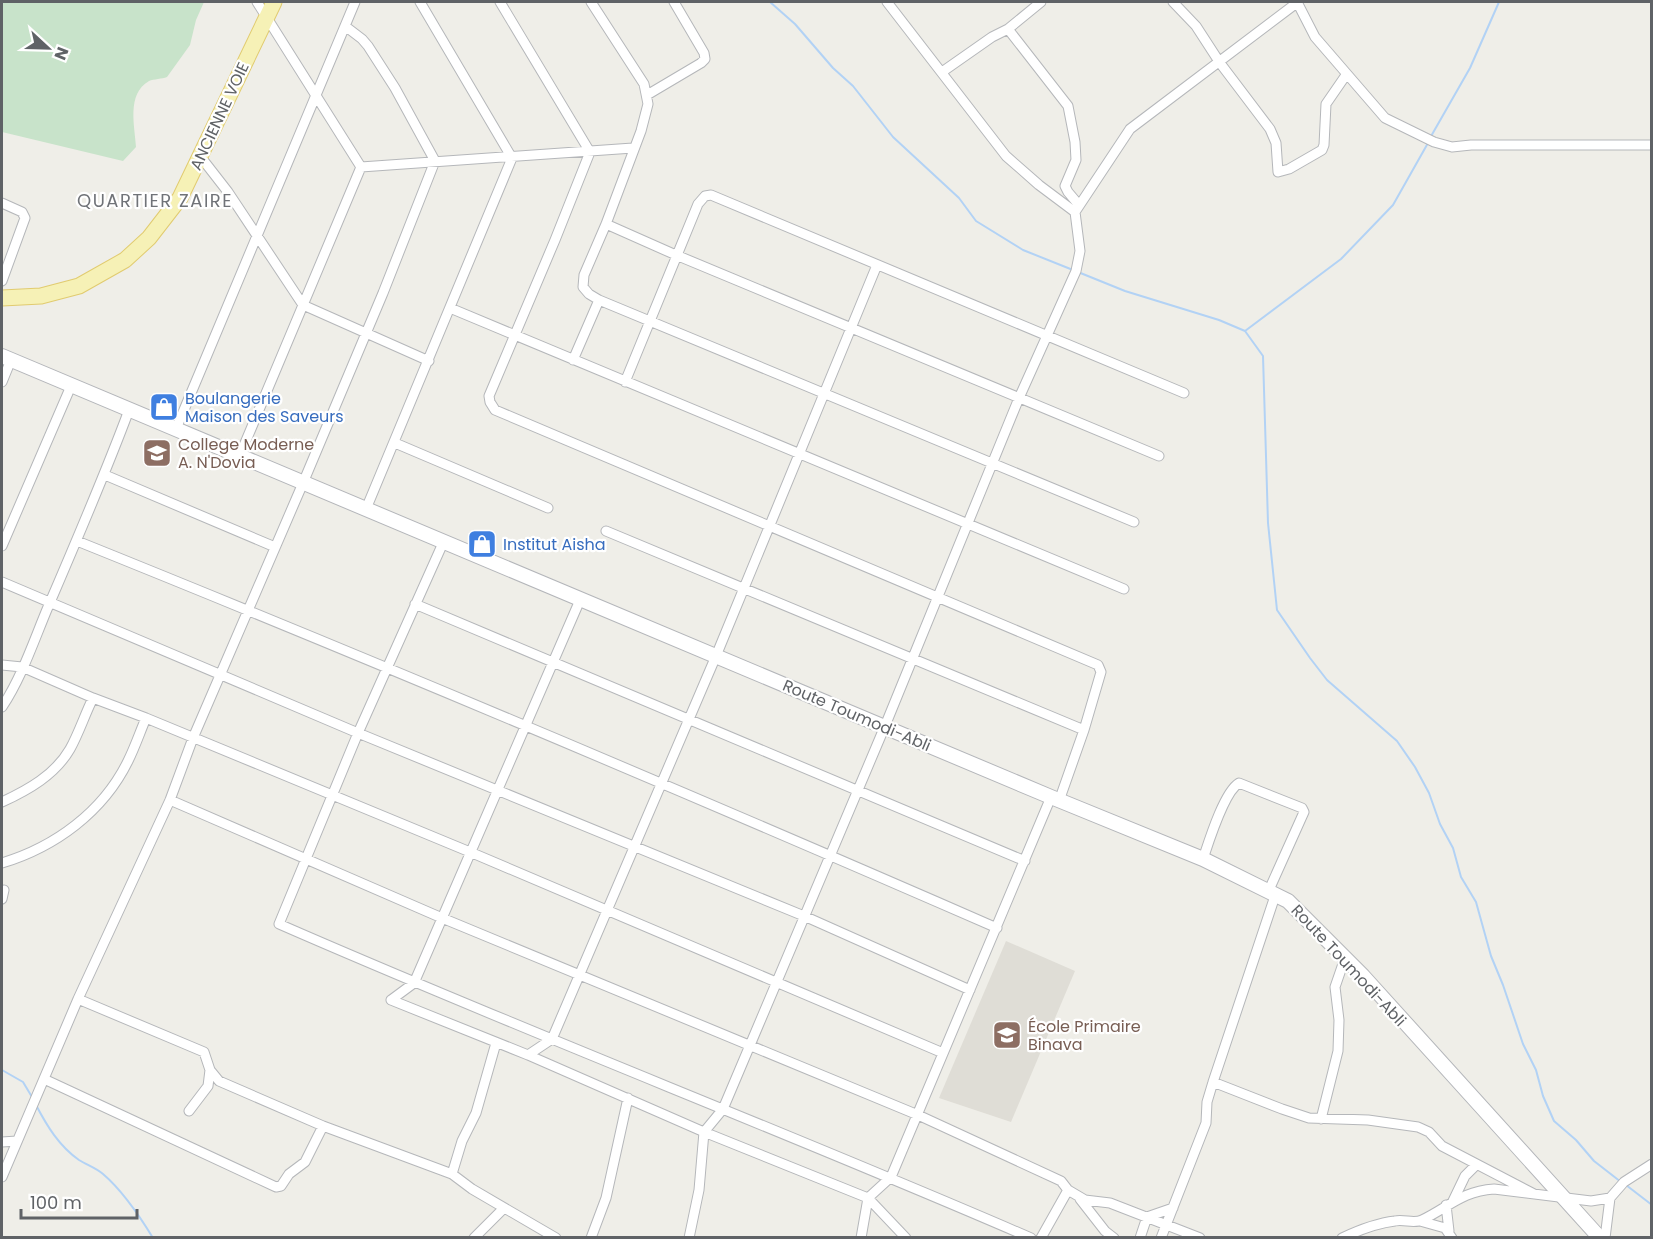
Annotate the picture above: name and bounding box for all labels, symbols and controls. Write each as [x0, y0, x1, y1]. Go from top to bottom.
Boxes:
north arrow [18, 18, 78, 78]
text: N [49, 44, 74, 63]
street label: ANCIENNE VOIE [184, 58, 255, 174]
district label: QUARTIER ZAIRE [77, 188, 233, 213]
place label: Boulangerie Maison des Saveurs [185, 387, 344, 428]
shop icon: Boulangerie Maison des Saveurs [148, 391, 180, 423]
place label: College Moderne A. N'Dovia [178, 433, 314, 474]
school or university icon: College Moderne A. N'Dovia [141, 437, 173, 469]
shop icon: Institut Aisha [466, 528, 498, 560]
place label: Institut Aisha [503, 533, 606, 556]
street label: Route Toumodi-Abli [779, 674, 935, 757]
street label: Route Toumodi-Abli [1286, 899, 1411, 1031]
place label: École Primaire Binava [1028, 1015, 1141, 1056]
school or university icon: École Primaire Binava [991, 1019, 1023, 1051]
scale bar [21, 1182, 136, 1220]
text: 100 m [30, 1190, 82, 1215]

